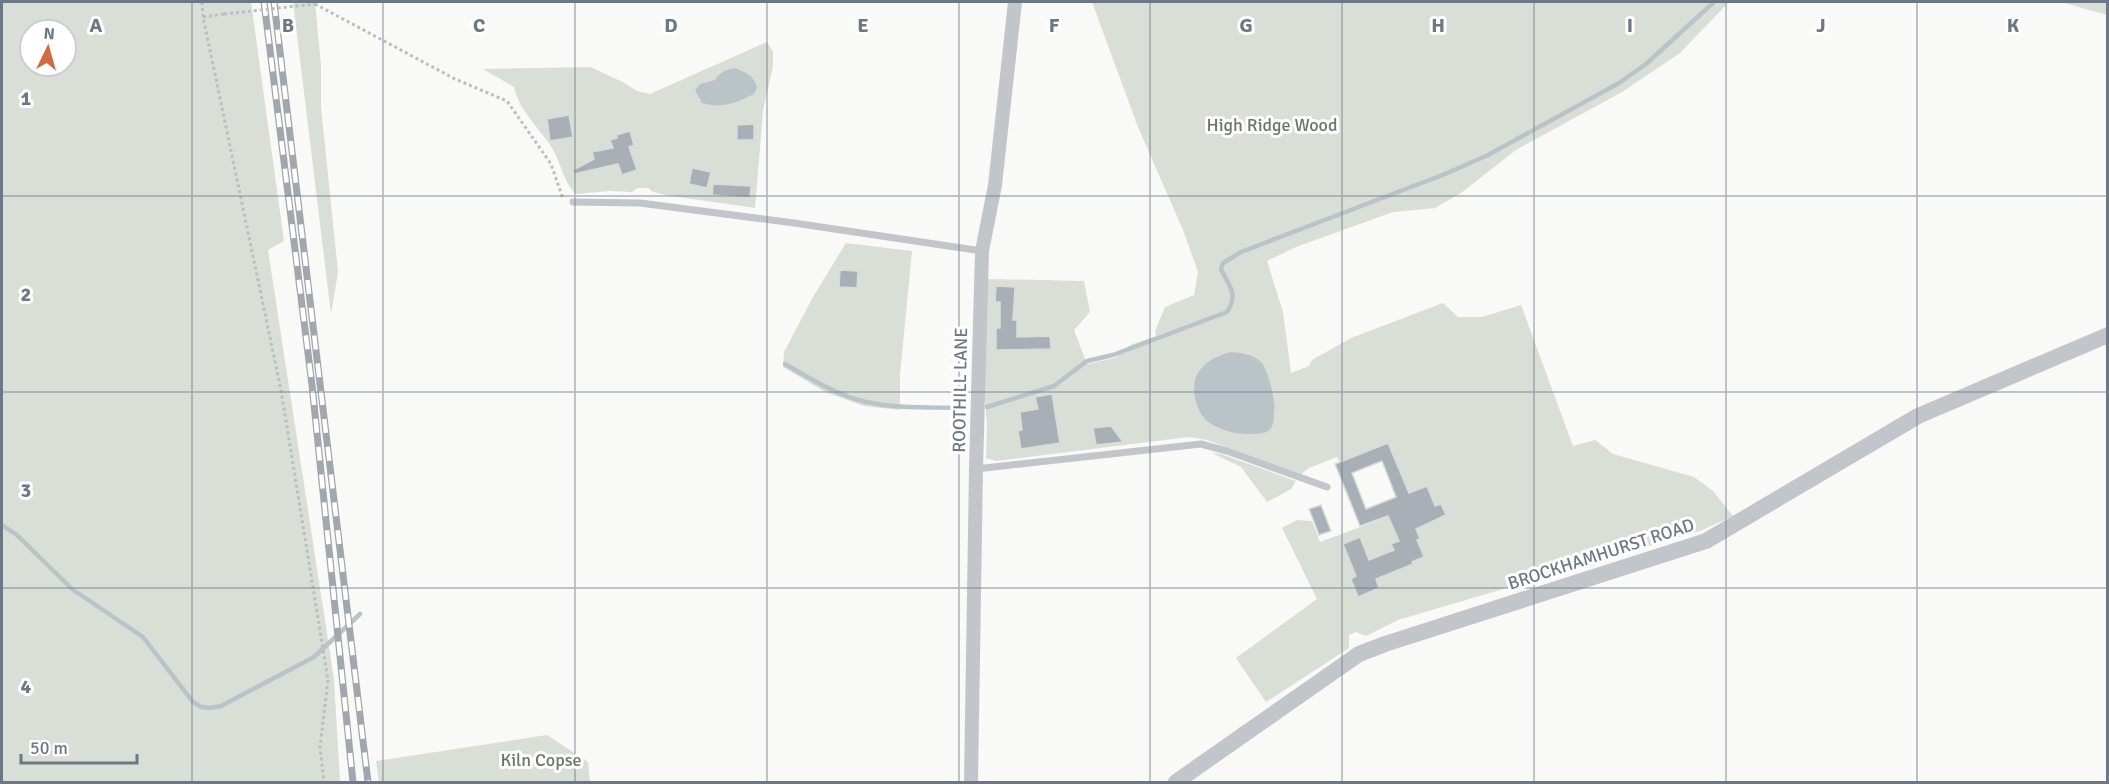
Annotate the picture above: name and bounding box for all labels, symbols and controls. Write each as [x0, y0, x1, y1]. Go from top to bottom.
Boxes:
text: A [90, 13, 103, 38]
text: B [282, 13, 294, 38]
text: C [473, 13, 485, 38]
text: D [664, 13, 678, 38]
text: E [857, 13, 869, 38]
text: F [1049, 13, 1060, 38]
text: G [1239, 13, 1253, 38]
text: H [1431, 13, 1445, 38]
text: I [1627, 13, 1633, 38]
text: J [1816, 13, 1826, 38]
text: K [2007, 13, 2020, 38]
north arrow [18, 18, 78, 78]
text: N [43, 24, 56, 45]
text: 1 [21, 86, 32, 111]
park label: High Ridge Wood [1207, 114, 1337, 136]
text: 2 [21, 282, 31, 307]
street label: ROOTHILL LANE [948, 327, 972, 453]
text: 3 [21, 478, 31, 503]
street label: BROCKHAMHURST ROAD [1505, 513, 1697, 595]
text: 4 [21, 674, 32, 699]
scale bar [21, 727, 136, 765]
text: 50 m [30, 737, 68, 759]
park label: Kiln Copse [500, 749, 582, 771]

